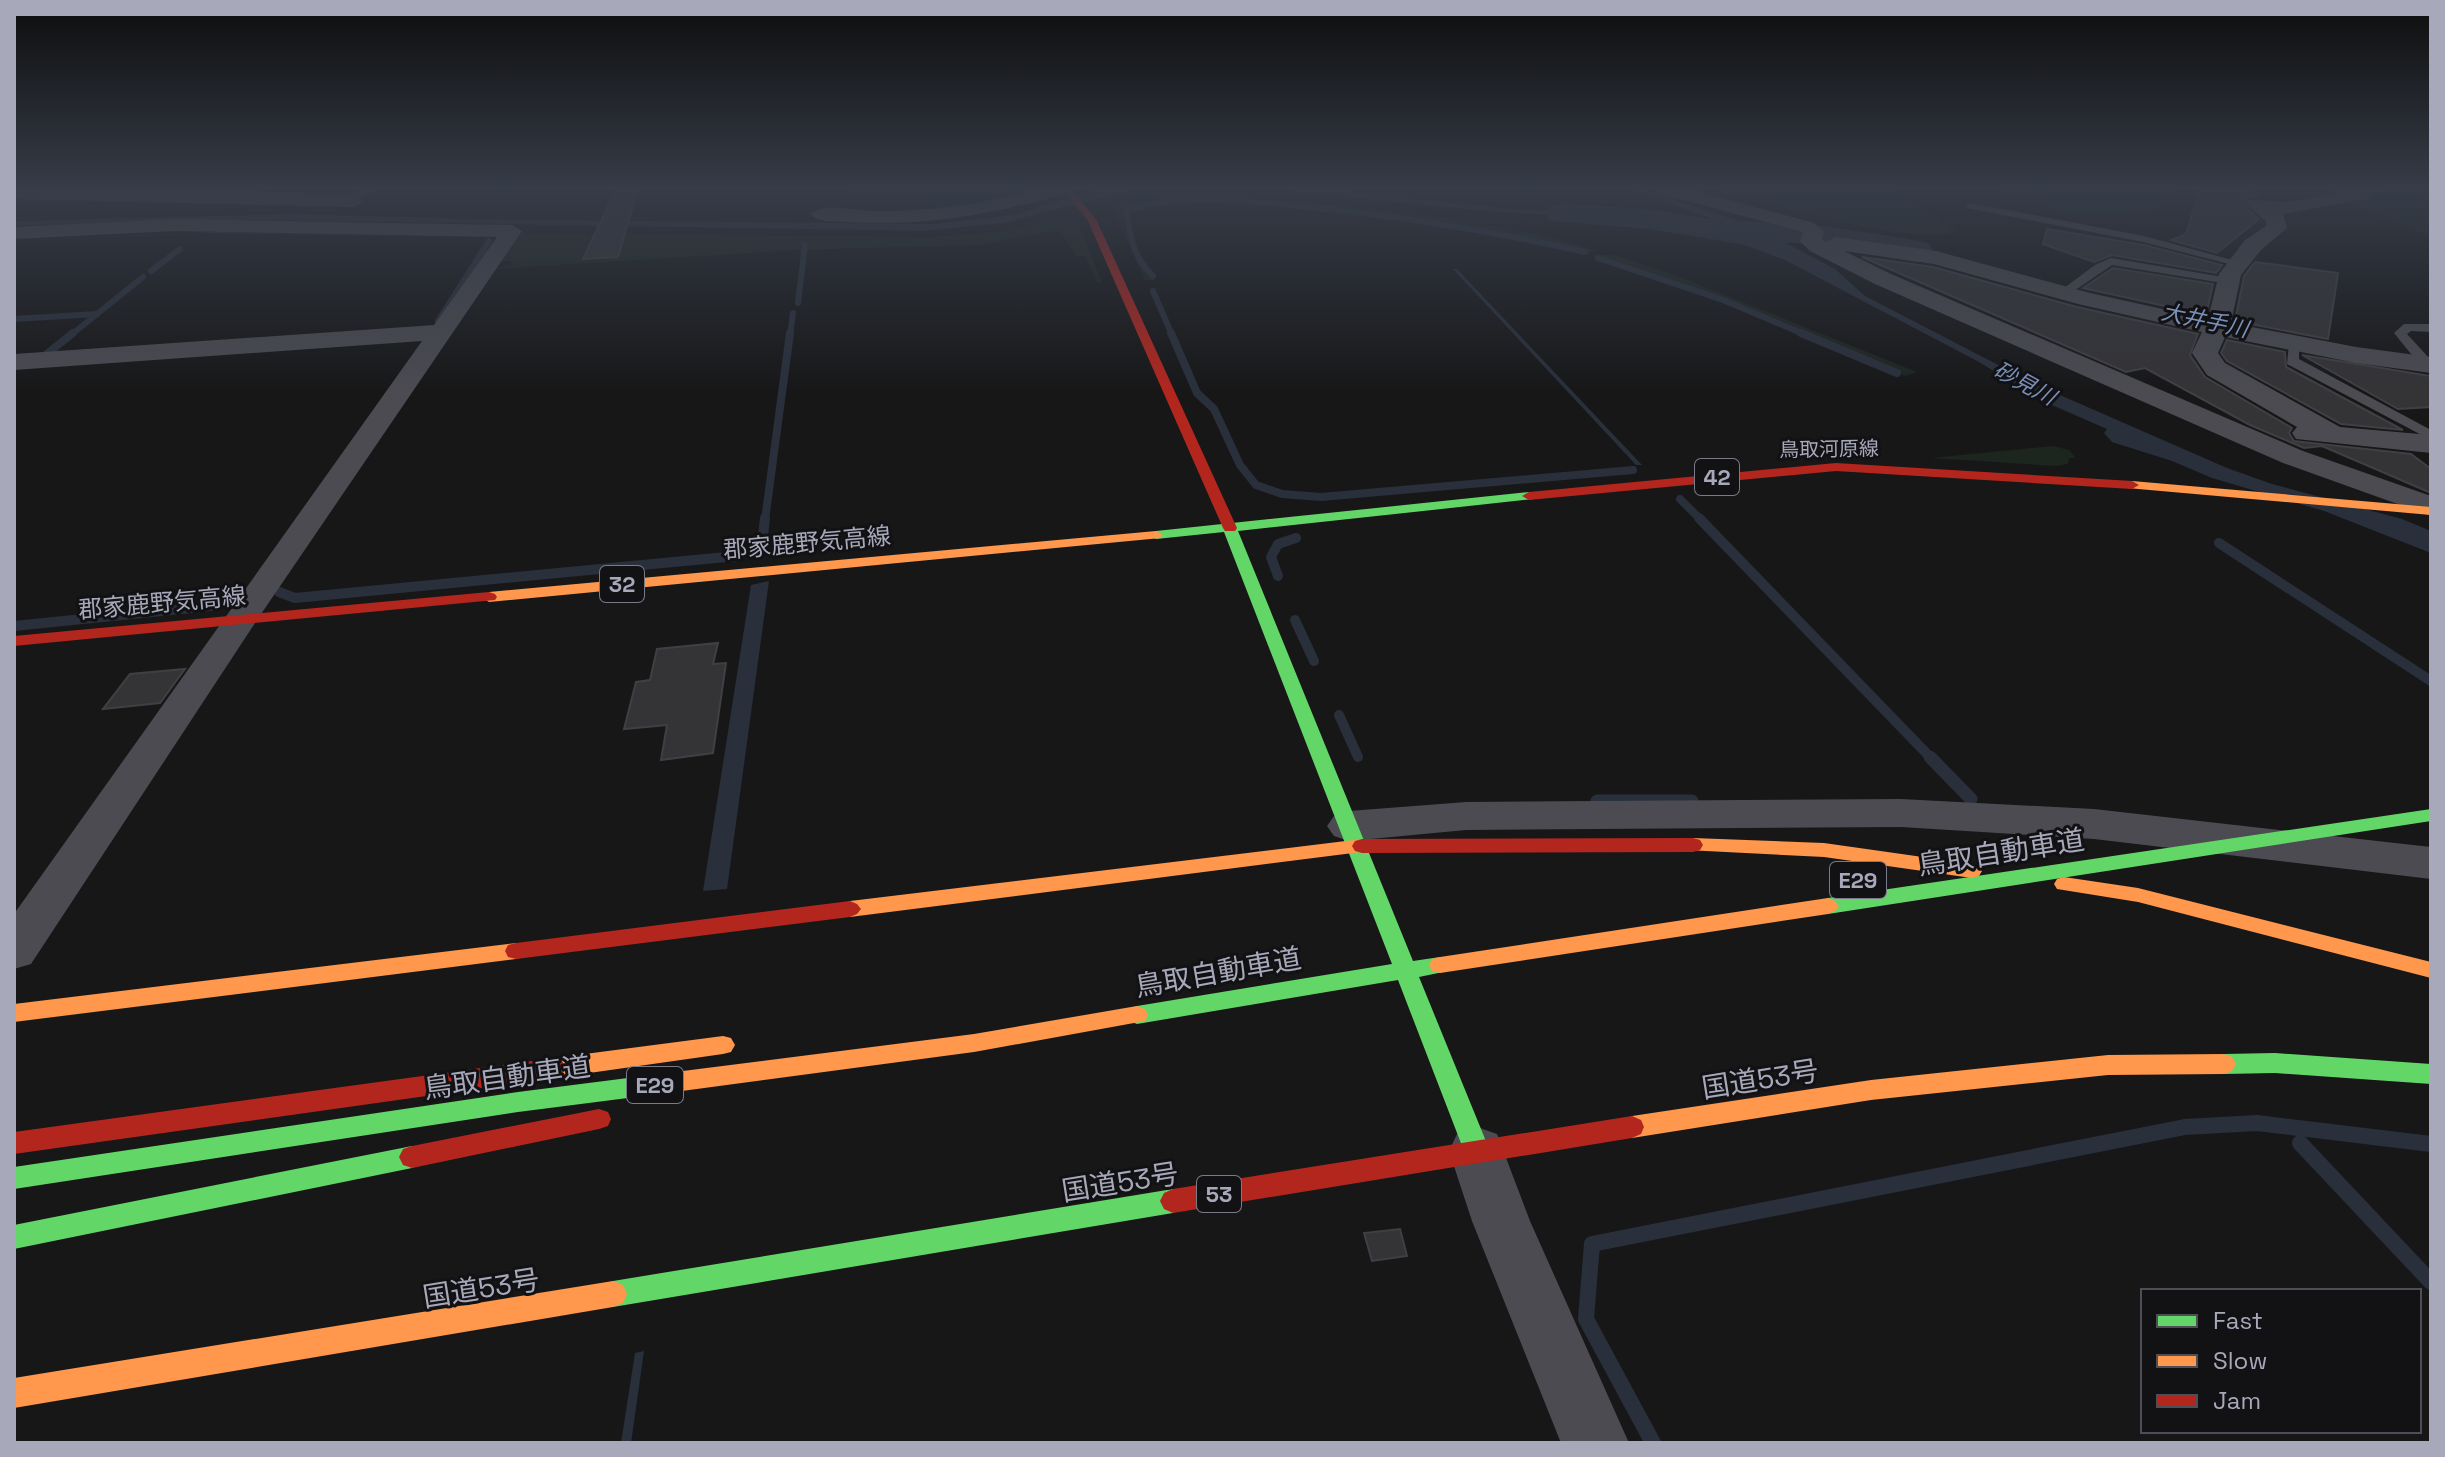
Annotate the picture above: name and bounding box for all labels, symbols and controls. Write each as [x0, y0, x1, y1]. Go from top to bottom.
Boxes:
water label: 大井手川 [2159, 297, 2253, 343]
water label: 砂見川 [1989, 355, 2062, 412]
street label: 鳥取河原線 [1779, 435, 1879, 463]
road number: 42 [1695, 459, 1739, 495]
street label: 郡家鹿野気高線 [722, 520, 892, 565]
road number: 32 [600, 566, 644, 602]
street label: 郡家鹿野気高線 [77, 580, 247, 625]
street label: 鳥取自動車道 [1915, 821, 2087, 883]
road number: E29 [1830, 862, 1886, 898]
street label: 鳥取自動車道 [1132, 940, 1304, 1004]
street label: 鳥取自動車道 [421, 1047, 593, 1107]
street label: 国道53号 [1699, 1052, 1821, 1106]
road number: E29 [627, 1067, 683, 1103]
street label: 国道53号 [1059, 1155, 1181, 1209]
road number: 53 [1197, 1176, 1241, 1212]
street label: 国道53号 [420, 1261, 542, 1315]
legend [2141, 1289, 2421, 1433]
text: Fast [2213, 1305, 2263, 1336]
text: Slow [2213, 1345, 2267, 1376]
text: Jam [2213, 1385, 2261, 1416]

